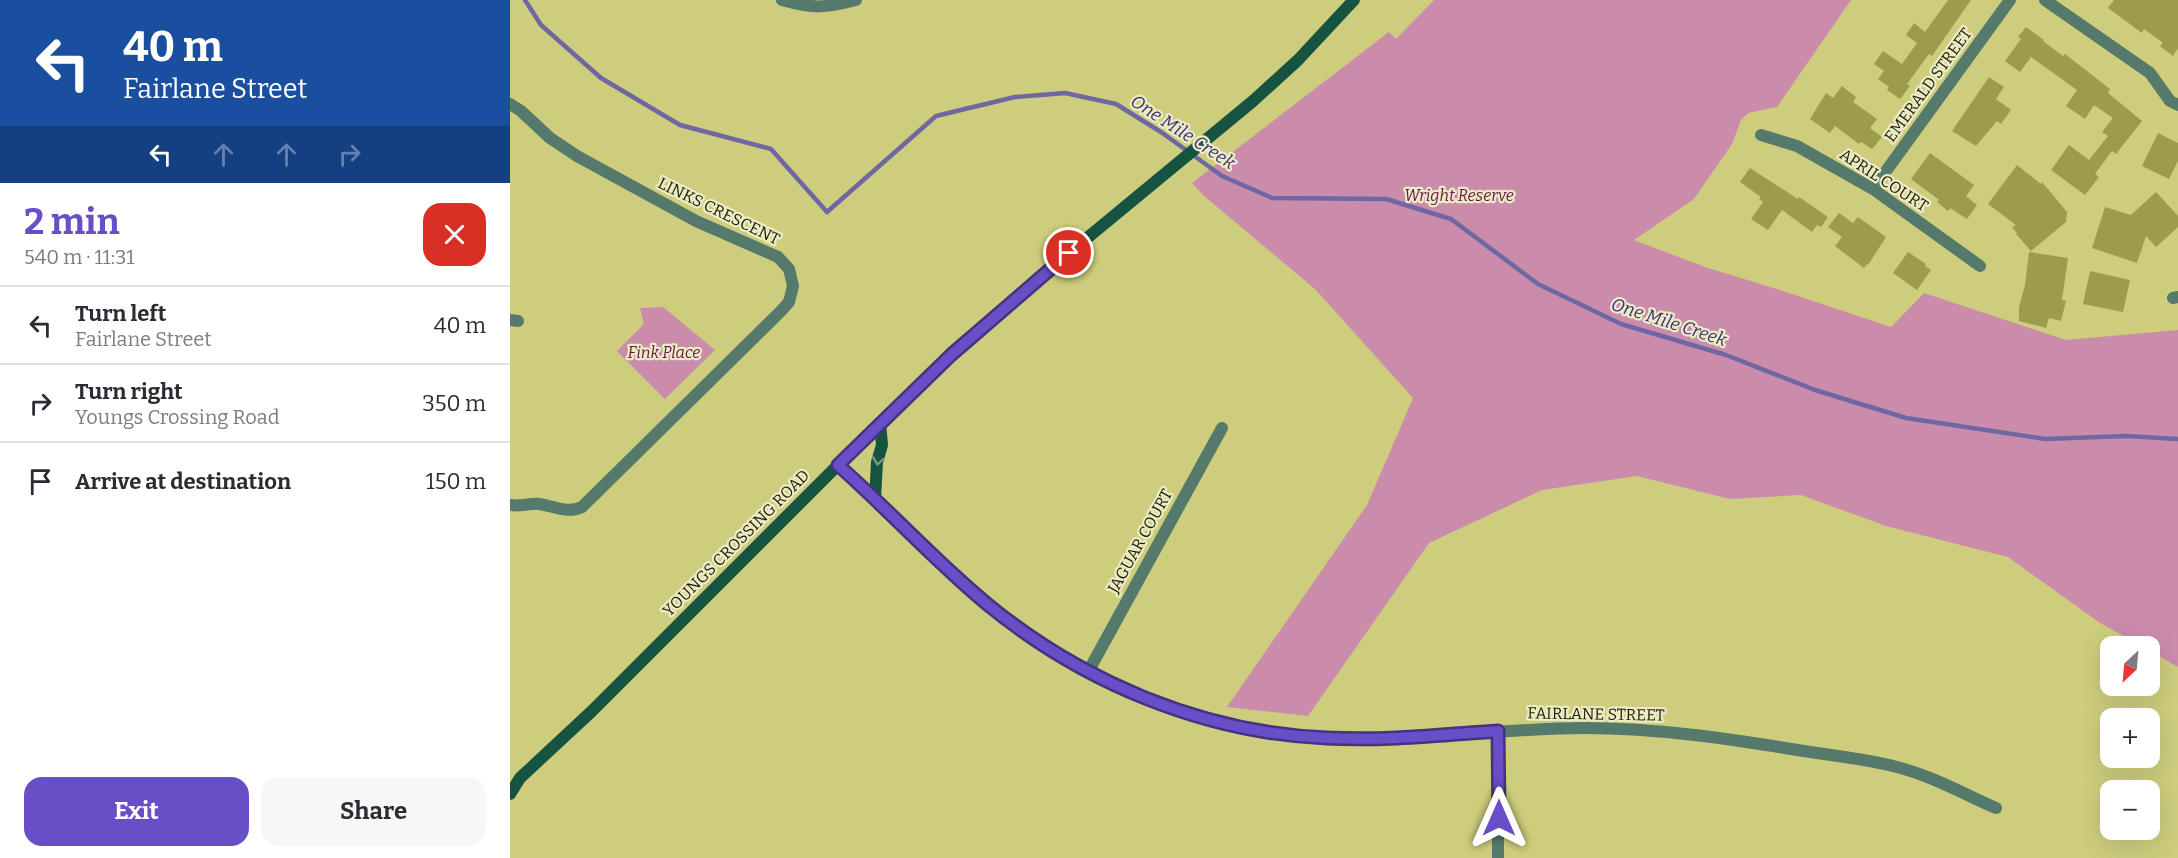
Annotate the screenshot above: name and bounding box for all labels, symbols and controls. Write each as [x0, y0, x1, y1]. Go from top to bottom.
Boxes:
text: 40 m [123, 22, 223, 72]
icon: left [24, 24, 102, 102]
street label: EMERALD STREET [1880, 24, 1976, 146]
text: Fairlane Street [123, 73, 307, 105]
water label: One Mile Creek [1127, 90, 1240, 174]
icon: left [144, 138, 177, 171]
icon: ahead [207, 138, 240, 171]
icon: ahead [270, 138, 303, 171]
icon: right [333, 138, 366, 171]
street label: APRIL COURT [1836, 144, 1932, 216]
street label: LINKS CRESCENT [655, 173, 783, 249]
park label: Wright Reserve [1404, 186, 1514, 205]
text: 2 min [24, 200, 120, 244]
button: close [423, 203, 486, 266]
pin [1043, 227, 1094, 278]
icon: arrive [1052, 236, 1085, 269]
text: 540 m · 11:31 [24, 245, 134, 269]
water label: One Mile Creek [1608, 293, 1730, 351]
text: Turn left [75, 300, 167, 327]
icon: left [24, 309, 57, 342]
text: 40 m [434, 312, 486, 339]
text: Fairlane Street [75, 327, 212, 351]
park label: Fink Place [628, 343, 700, 362]
text: Turn right [75, 378, 183, 405]
icon: right [24, 387, 57, 420]
text: 350 m [422, 390, 486, 417]
text: Youngs Crossing Road [75, 405, 280, 429]
one-way arrow [873, 456, 885, 466]
icon: arrive [24, 465, 57, 498]
street label: YOUNGS CROSSING ROAD [659, 466, 813, 620]
text: Arrive at destination [75, 468, 291, 495]
text: 150 m [426, 468, 486, 495]
street label: JAGUAR COURT [1103, 486, 1176, 597]
north arrow [2100, 636, 2160, 696]
map controls [2100, 636, 2160, 840]
street label: FAIRLANE STREET [1527, 703, 1665, 725]
button: + [2100, 708, 2160, 768]
button: Exit [24, 777, 249, 846]
button: Share [261, 777, 486, 846]
button: − [2100, 780, 2160, 840]
position arrow [1467, 786, 1531, 850]

